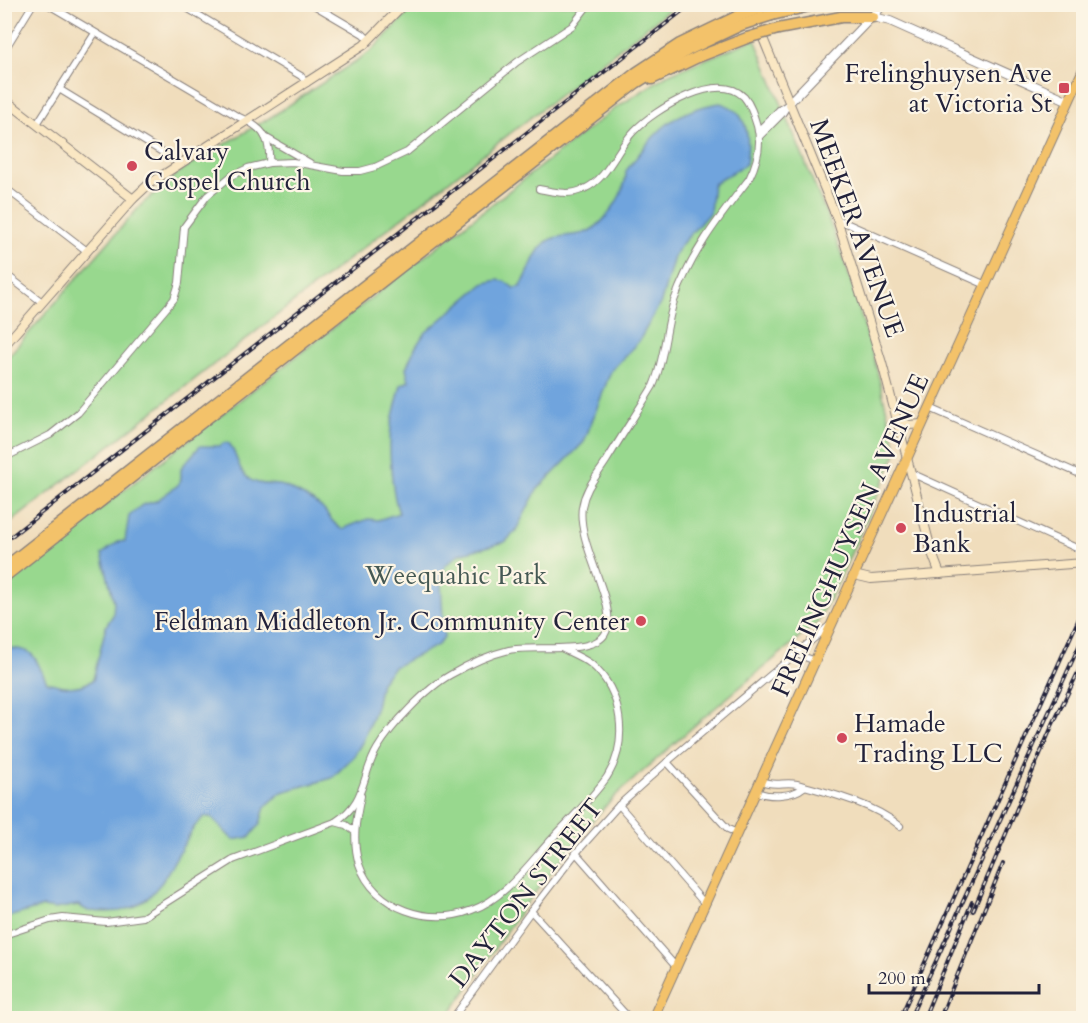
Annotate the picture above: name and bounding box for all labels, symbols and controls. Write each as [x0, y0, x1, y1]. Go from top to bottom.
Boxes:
place label: Frelinghuysen Ave at Victoria St [845, 56, 1052, 121]
marker: Frelinghuysen Ave at Victoria St [1057, 81, 1071, 95]
street label: MEEKER AVENUE [801, 114, 913, 342]
place label: Calvary Gospel Church [144, 134, 311, 199]
marker: Calvary Gospel Church [125, 159, 139, 173]
street label: FRELINGHUYSEN AVENUE [763, 368, 937, 702]
place label: Industrial Bank [913, 496, 1017, 561]
marker: Industrial Bank [894, 521, 908, 535]
park label: Weequahic Park [364, 558, 547, 593]
place label: Feldman Middleton Jr. Community Center [154, 604, 630, 639]
marker: Feldman Middleton Jr. Community Center [634, 614, 648, 628]
place label: Hamade Trading LLC [854, 706, 1003, 771]
marker: Hamade Trading LLC [835, 731, 849, 745]
street label: DAYTON STREET [441, 791, 611, 995]
scale bar [869, 957, 1038, 995]
text: 200 m [878, 966, 926, 991]

